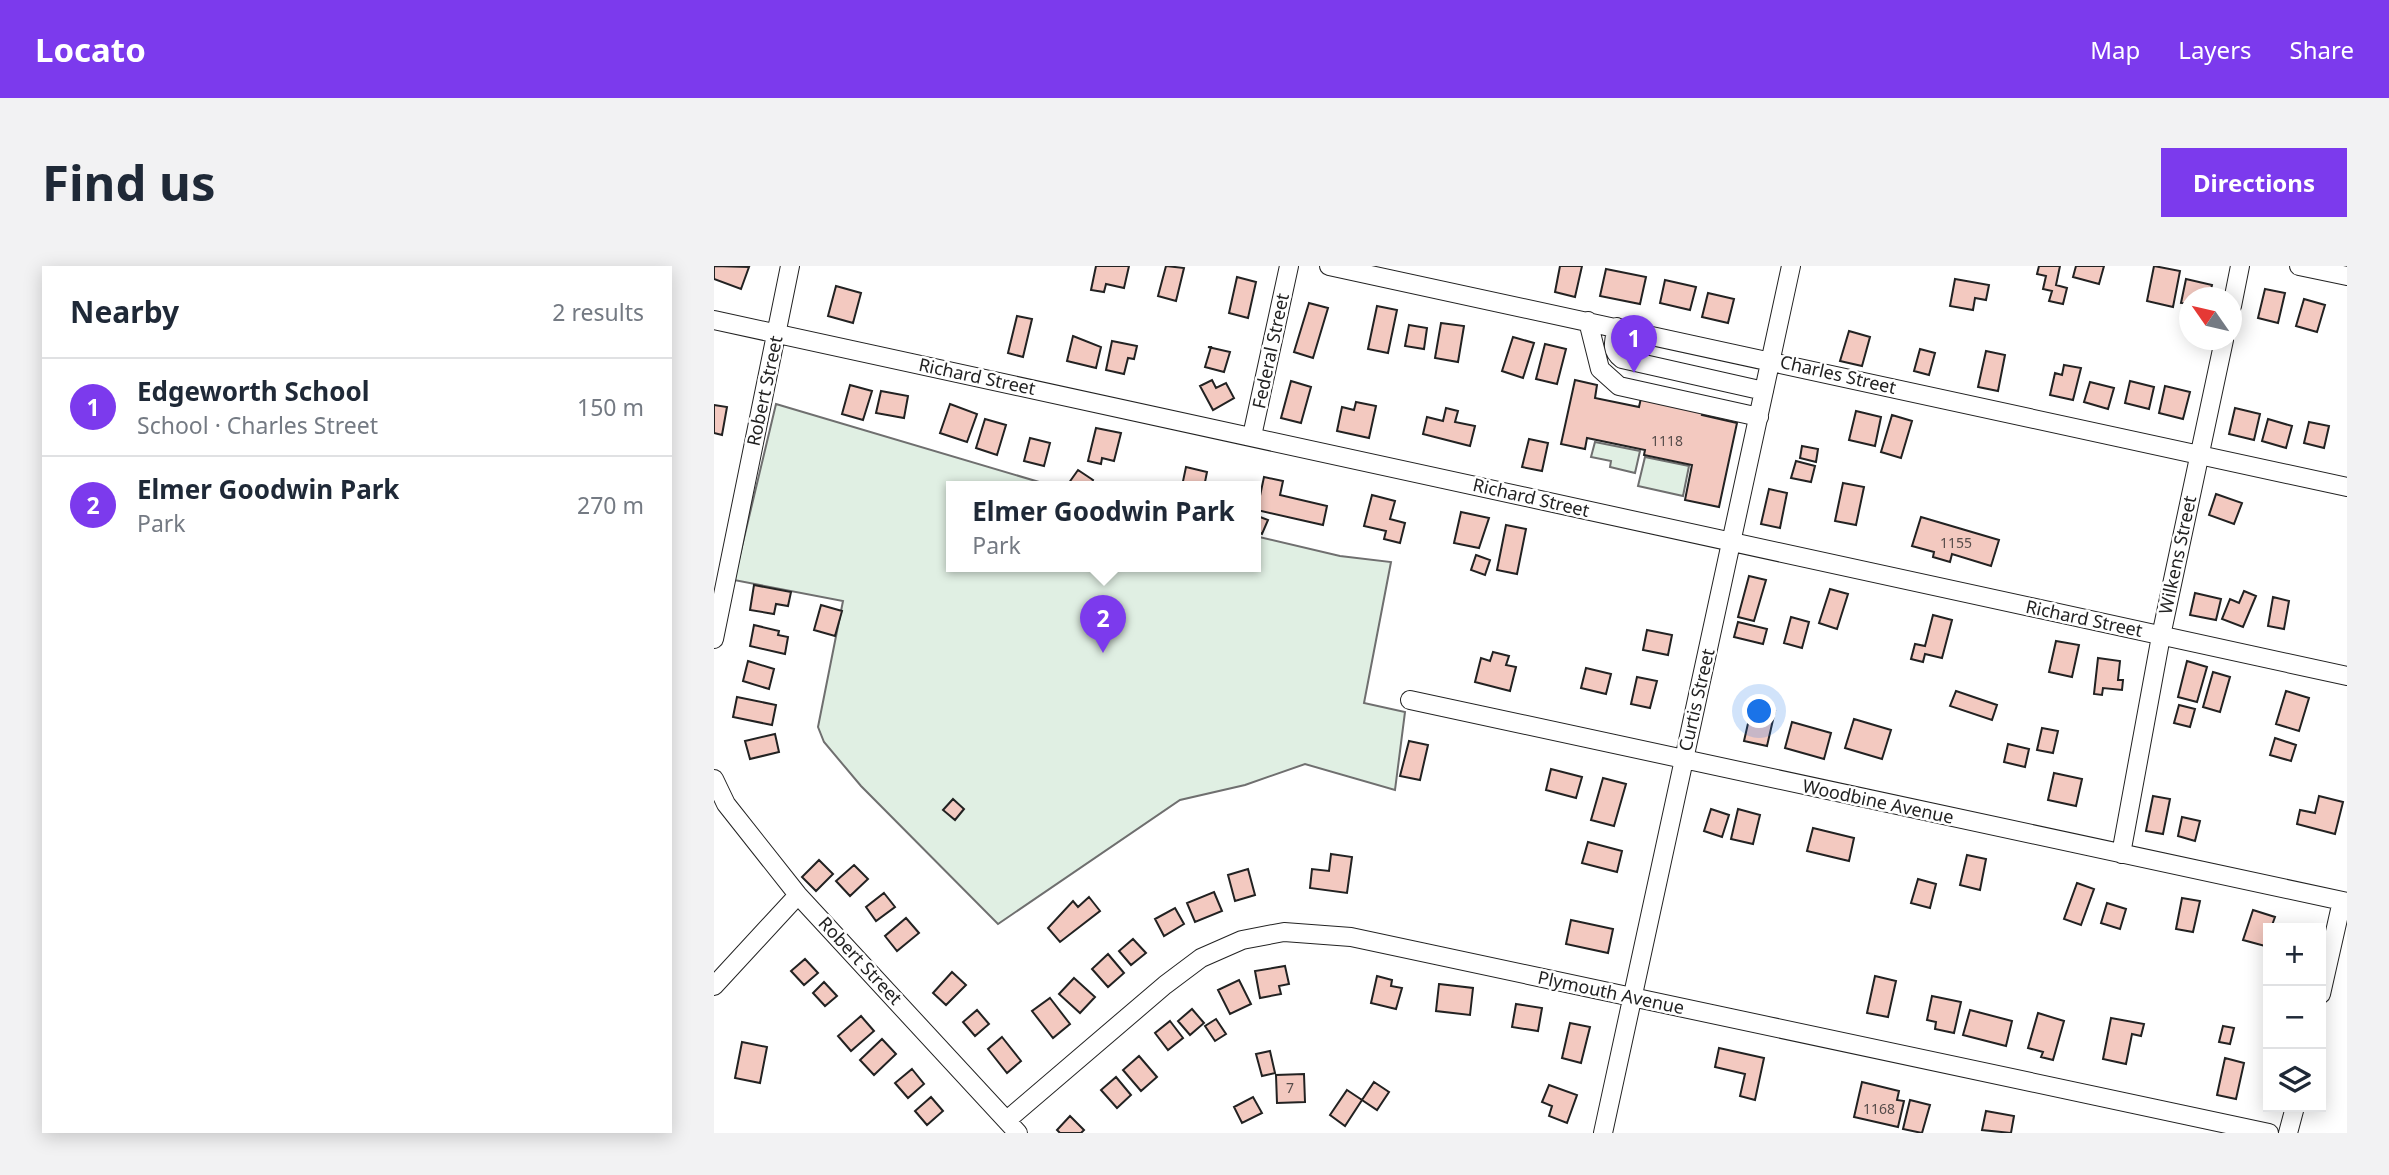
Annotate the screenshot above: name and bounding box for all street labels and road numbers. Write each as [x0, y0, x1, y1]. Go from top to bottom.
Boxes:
street label: Federal Street [1246, 290, 1294, 411]
street label: Robert Street [741, 333, 788, 448]
street label: Charles Street [1778, 349, 1899, 399]
street label: Richard Street [917, 352, 1038, 400]
street label: Richard Street [1471, 472, 1592, 522]
street label: Wilkens Street [2153, 493, 2201, 616]
street label: Richard Street [2024, 594, 2145, 642]
street label: Curtis Street [1673, 646, 1720, 753]
street label: Woodbine Avenue [1800, 773, 1956, 829]
street label: Robert Street [814, 911, 908, 1010]
street label: Plymouth Avenue [1536, 965, 1687, 1019]

